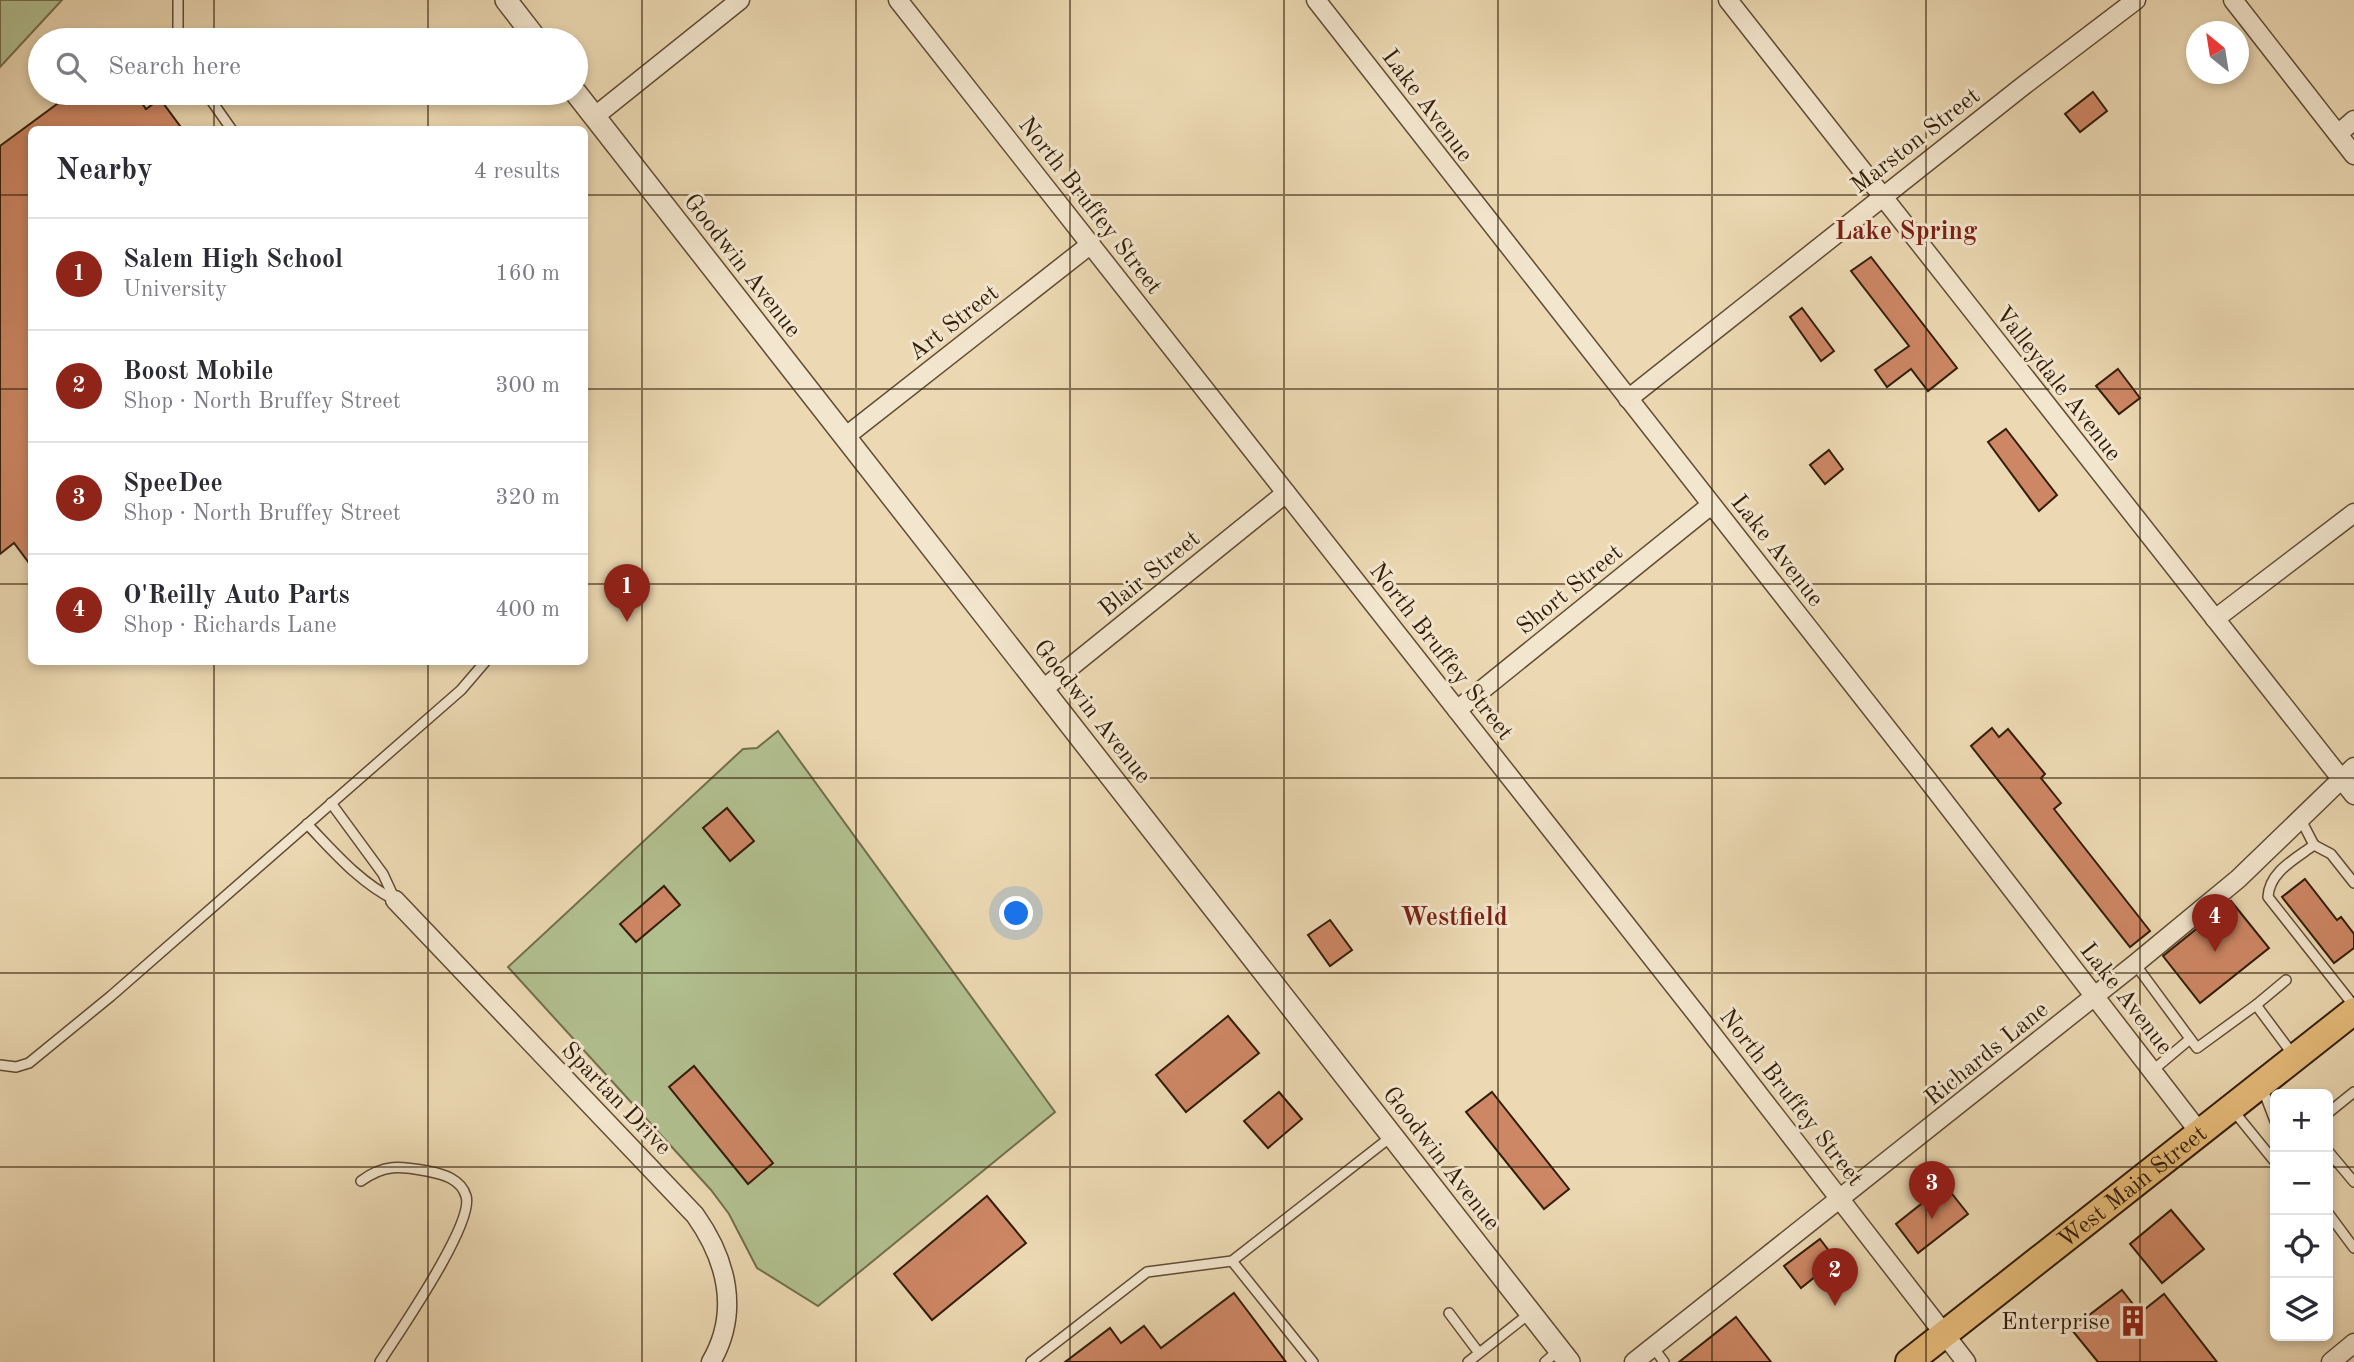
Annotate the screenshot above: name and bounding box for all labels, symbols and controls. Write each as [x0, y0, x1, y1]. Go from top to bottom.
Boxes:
north arrow [2186, 21, 2249, 84]
search box [28, 28, 588, 105]
street label: Lake Avenue [1376, 45, 1476, 167]
icon: search [52, 48, 90, 86]
text: Search here [108, 54, 241, 80]
street label: Marston Street [1847, 84, 1985, 199]
street label: North Bruffey Street [1013, 113, 1166, 299]
text: Nearby [56, 156, 153, 186]
text: 4 results [474, 160, 560, 183]
street label: Goodwin Avenue [678, 190, 805, 342]
district label: Lake Spring [1835, 219, 1978, 245]
text: Salem High School [123, 247, 343, 273]
text: 1 [72, 262, 86, 285]
text: 160 m [495, 262, 560, 285]
text: University [123, 278, 227, 301]
street label: Art Street [905, 281, 1004, 366]
street label: Valleydale Avenue [1990, 302, 2125, 466]
text: Boost Mobile [123, 359, 274, 385]
text: 2 [72, 374, 86, 397]
text: 300 m [495, 374, 560, 397]
text: Shop · North Bruffey Street [123, 390, 401, 413]
text: SpeeDee [123, 471, 223, 497]
text: 3 [72, 486, 86, 509]
text: 320 m [495, 486, 560, 509]
street label: Lake Avenue [1726, 491, 1827, 612]
text: Shop · North Bruffey Street [123, 502, 401, 525]
street label: Blair Street [1095, 527, 1205, 622]
street label: Short Street [1513, 541, 1628, 640]
street label: North Bruffey Street [1364, 559, 1517, 745]
pin: 1 [604, 564, 650, 622]
text: O'Reilly Auto Parts [123, 583, 350, 609]
text: 4 [72, 598, 86, 621]
text: 400 m [495, 598, 560, 621]
text: Shop · Richards Lane [123, 614, 337, 637]
street label: Goodwin Avenue [1028, 636, 1155, 788]
pin: 4 [2192, 894, 2238, 952]
your location [999, 896, 1033, 930]
district label: Westfield [1400, 905, 1508, 931]
street label: Lake Avenue [2075, 939, 2176, 1060]
street label: Richards Lane [1921, 998, 2053, 1111]
street label: North Bruffey Street [1714, 1005, 1867, 1191]
street label: Spartan Drive [556, 1038, 675, 1160]
street label: Goodwin Avenue [1377, 1083, 1504, 1235]
map controls [2270, 1089, 2333, 1341]
button: + [2270, 1089, 2333, 1152]
street label: West Main Street [2054, 1122, 2212, 1253]
button: − [2270, 1152, 2333, 1215]
pin: 3 [1909, 1161, 1955, 1219]
button: locate [2270, 1215, 2333, 1278]
pin: 2 [1812, 1248, 1858, 1306]
button: layers [2270, 1278, 2333, 1341]
building icon: Enterprise [2116, 1304, 2150, 1338]
place label: Enterprise [2001, 1311, 2110, 1335]

